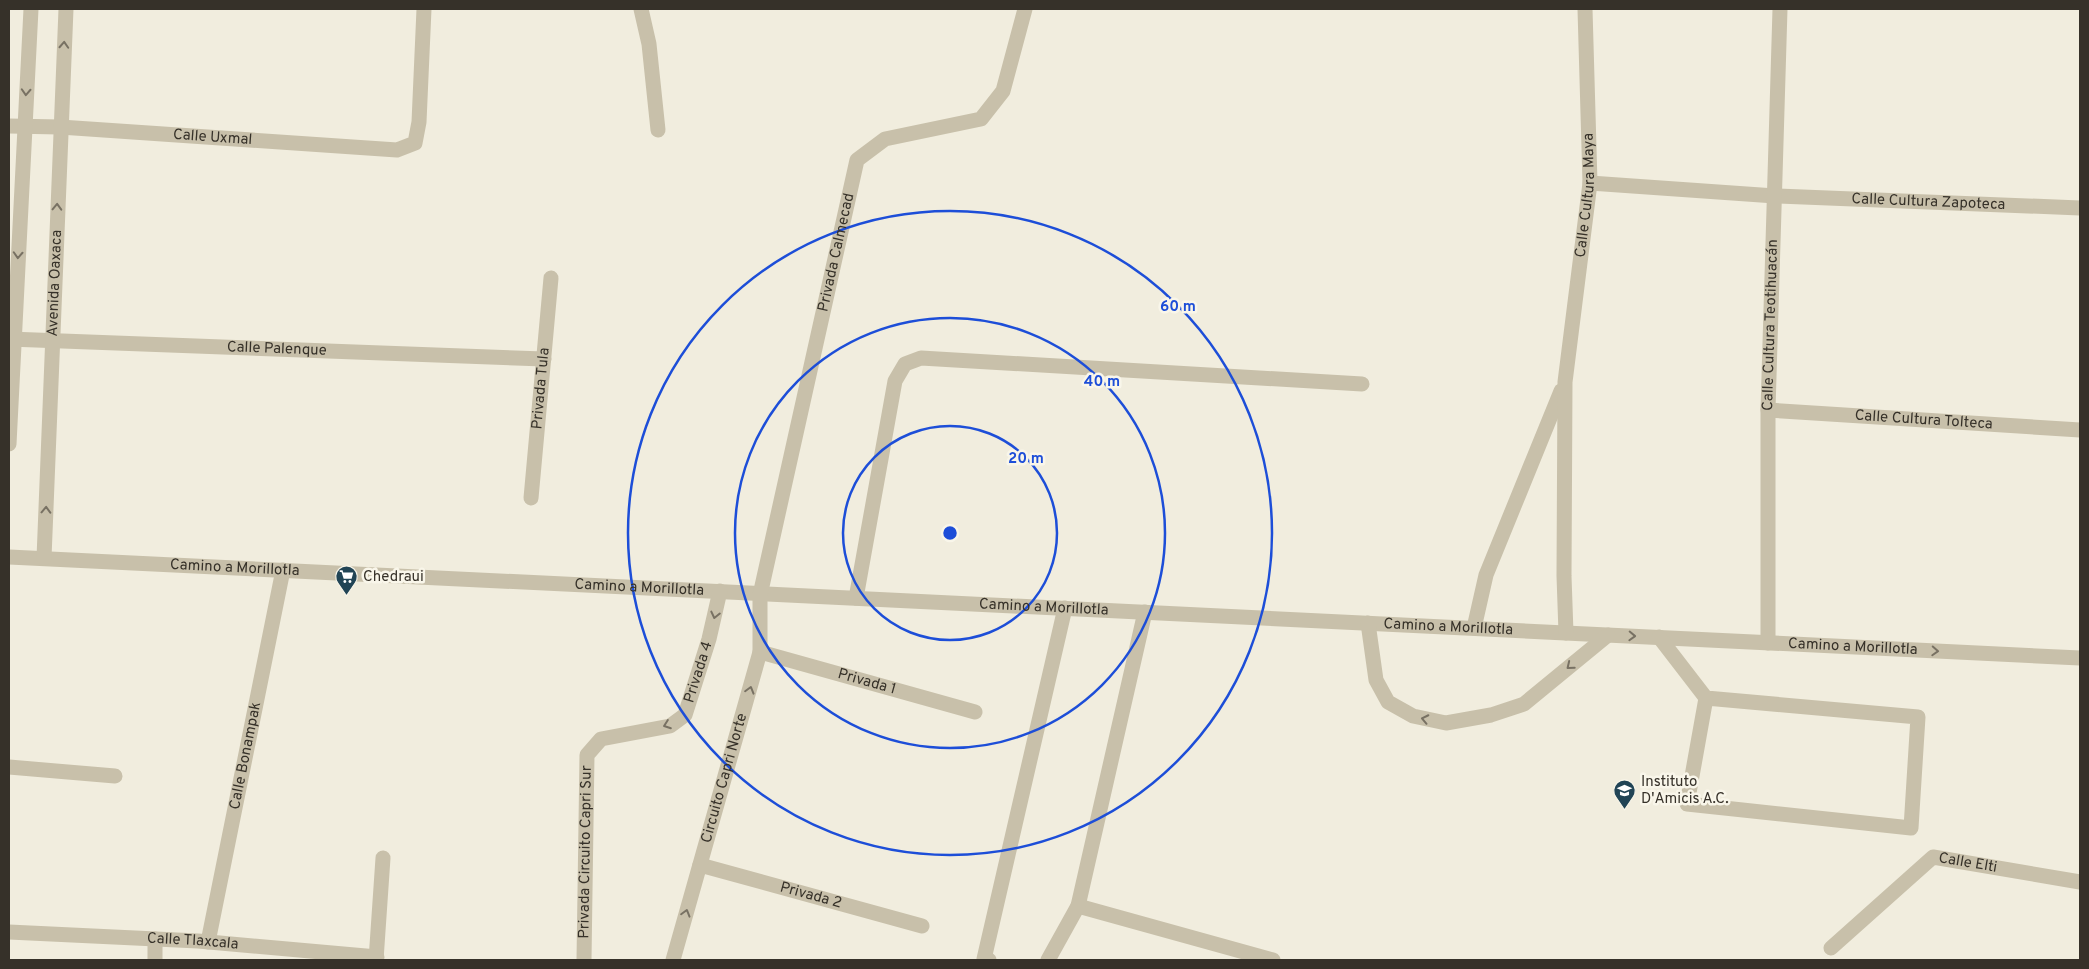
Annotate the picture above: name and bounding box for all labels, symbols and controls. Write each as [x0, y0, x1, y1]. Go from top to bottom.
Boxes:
one-way arrow [59, 41, 70, 49]
one-way arrow [20, 89, 31, 97]
street label: Calle Uxmal [172, 125, 253, 150]
street label: Calle Cultura Maya [1571, 133, 1600, 259]
street label: Calle Cultura Zapoteca [1851, 190, 2006, 215]
street label: Privada Calmecad [814, 191, 859, 314]
one-way arrow [51, 203, 62, 211]
street label: Avenida Oaxaca [43, 229, 67, 337]
street label: Calle Cultura Teotihuacán [1758, 239, 1783, 411]
one-way arrow [13, 251, 23, 259]
text: 60 m [1160, 298, 1196, 317]
street label: Calle Palenque [227, 338, 327, 360]
street label: Privada Tula [528, 347, 554, 430]
text: 40 m [1084, 373, 1120, 392]
street label: Calle Cultura Tolteca [1854, 406, 1993, 434]
text: 20 m [1008, 450, 1044, 469]
one-way arrow [40, 506, 51, 514]
centre of rings [941, 524, 959, 542]
street label: Camino a Morillotla [170, 555, 300, 581]
supermarket icon: Chedraui [335, 565, 359, 596]
place label: Chedraui [363, 568, 424, 587]
street label: Camino a Morillotla [574, 575, 704, 600]
street label: Camino a Morillotla [979, 595, 1109, 620]
one-way arrow [710, 611, 721, 620]
street label: Camino a Morillotla [1383, 615, 1513, 640]
one-way arrow [1629, 631, 1637, 642]
street label: Camino a Morillotla [1788, 634, 1918, 660]
street label: Privada 4 [680, 639, 717, 705]
one-way arrow [1931, 645, 1939, 656]
one-way arrow [1567, 660, 1576, 668]
street label: Privada 1 [835, 665, 898, 699]
one-way arrow [744, 686, 754, 694]
street label: Calle Bonampak [225, 700, 266, 811]
street label: Circuito Capri Norte [697, 711, 752, 845]
one-way arrow [1420, 714, 1429, 724]
one-way arrow [663, 719, 672, 729]
street label: Privada Circuito Capri Sur [575, 765, 596, 939]
place label: Instituto D'Amicis A.C. [1641, 773, 1729, 809]
school or university icon: Instituto D'Amicis A.C. [1613, 779, 1637, 810]
street label: Calle Elti [1937, 849, 1999, 877]
street label: Privada 2 [778, 878, 844, 913]
one-way arrow [681, 910, 691, 918]
street label: Calle Tlaxcala [147, 929, 239, 954]

